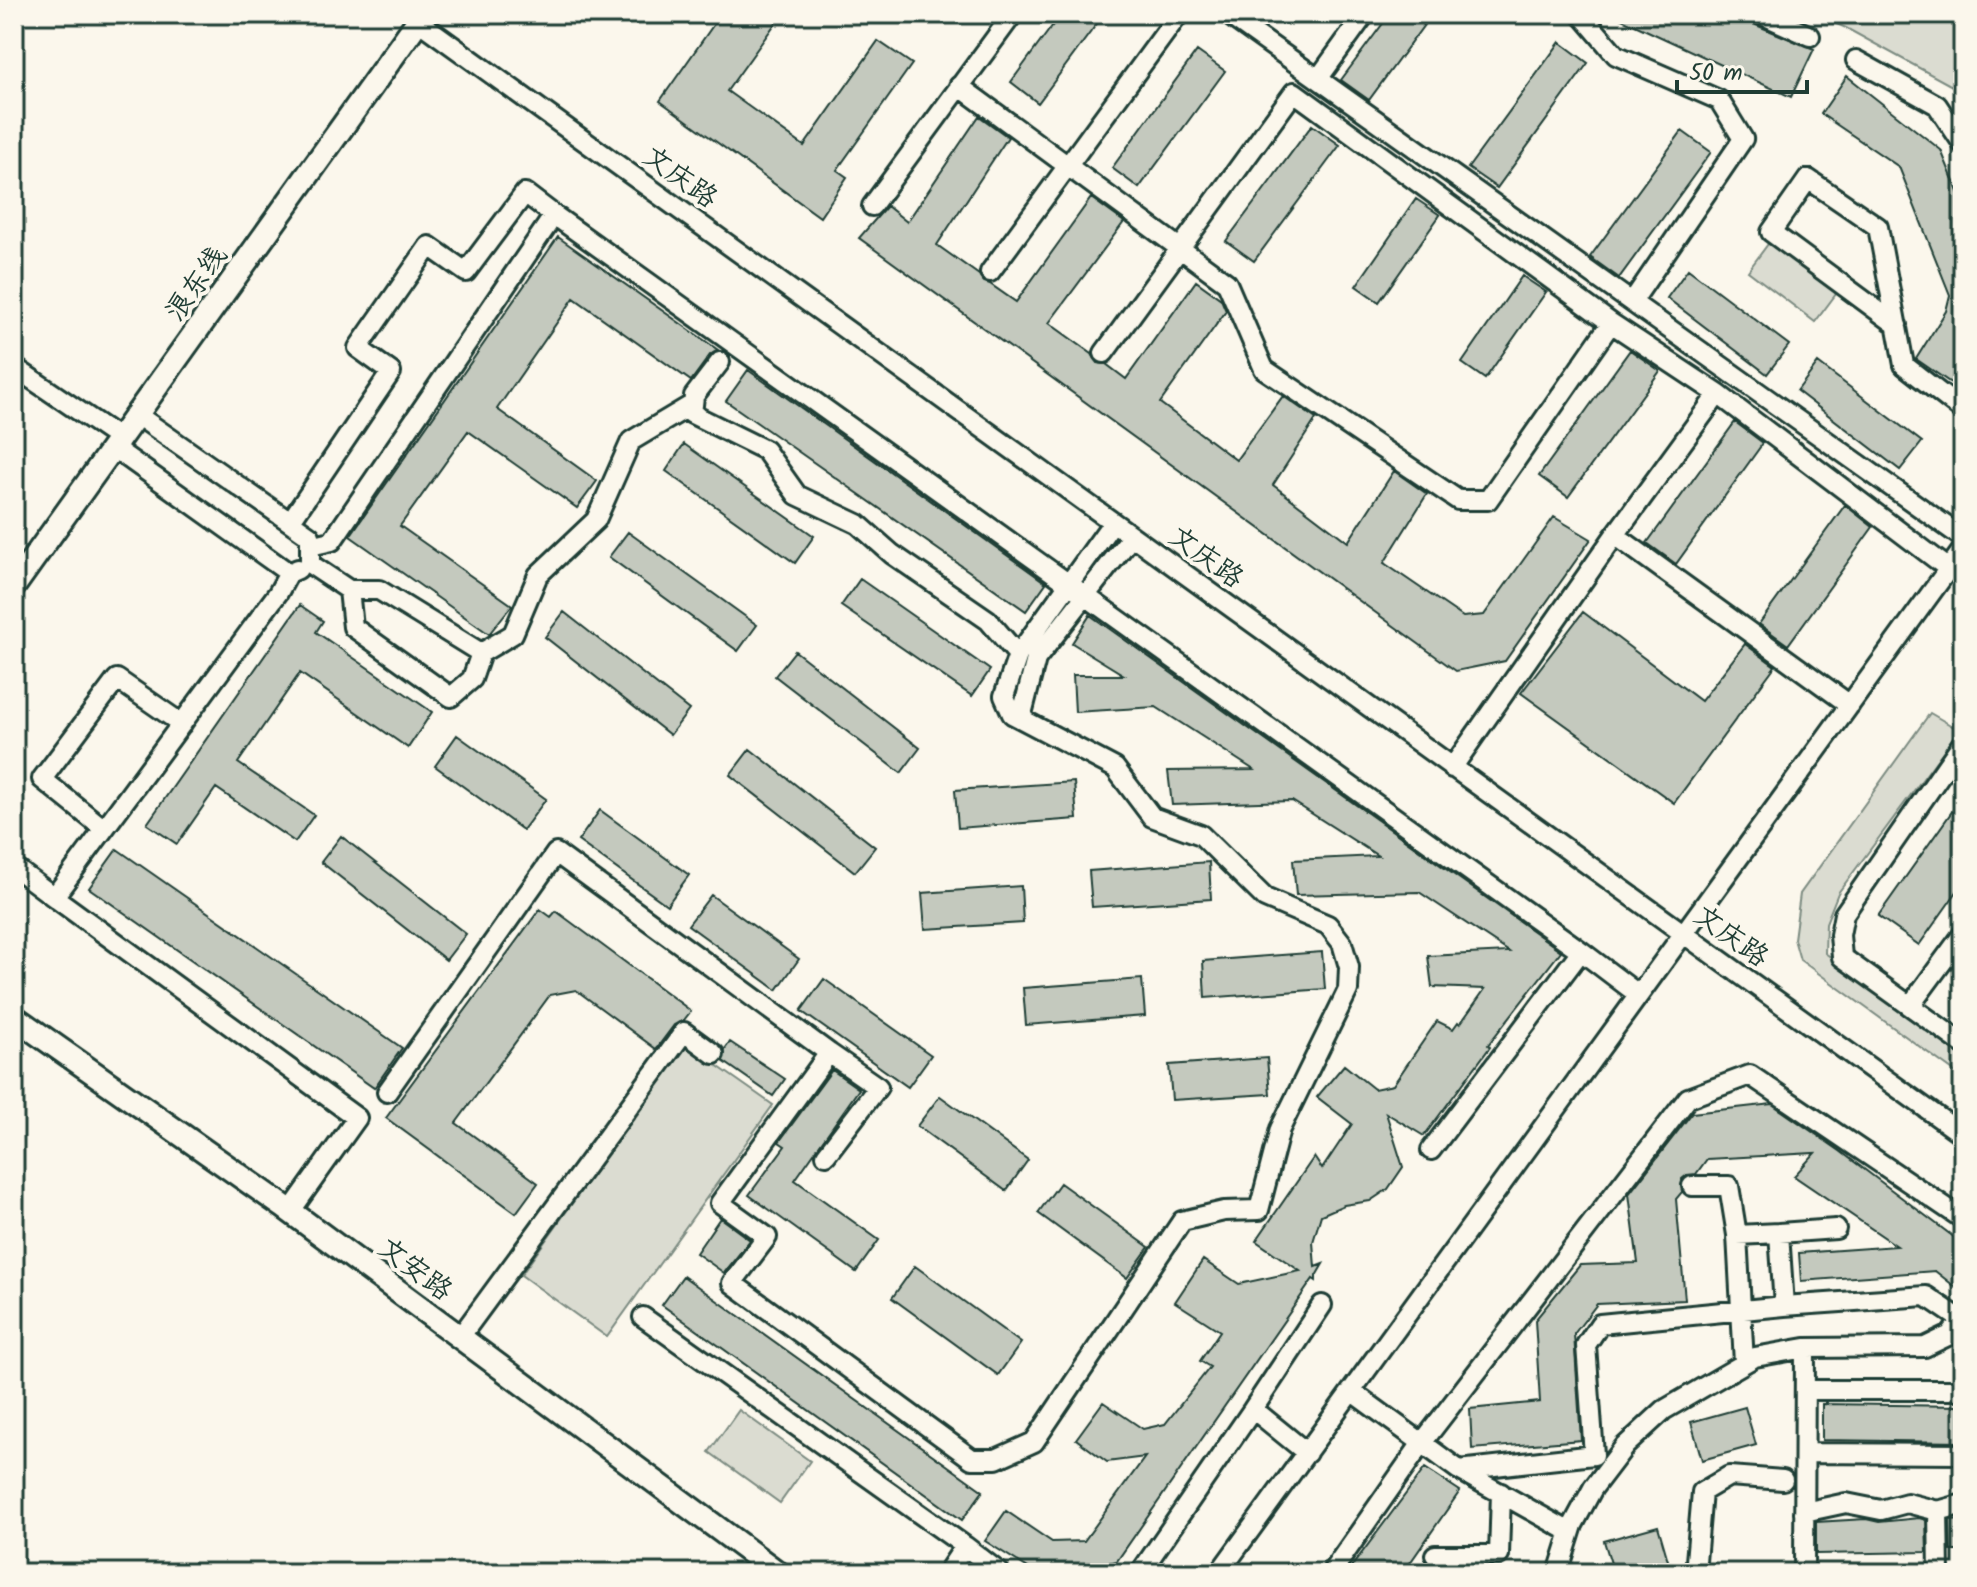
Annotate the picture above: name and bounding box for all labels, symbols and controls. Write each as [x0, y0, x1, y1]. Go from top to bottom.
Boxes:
scale bar [1677, 44, 1807, 94]
text: 50 m [1689, 54, 1743, 93]
street label: 文庆路 [632, 135, 727, 221]
street label: 浪东线 [155, 237, 240, 332]
street label: 文庆路 [1158, 515, 1253, 601]
street label: 文庆路 [1683, 894, 1778, 980]
street label: 文安路 [367, 1227, 462, 1313]

